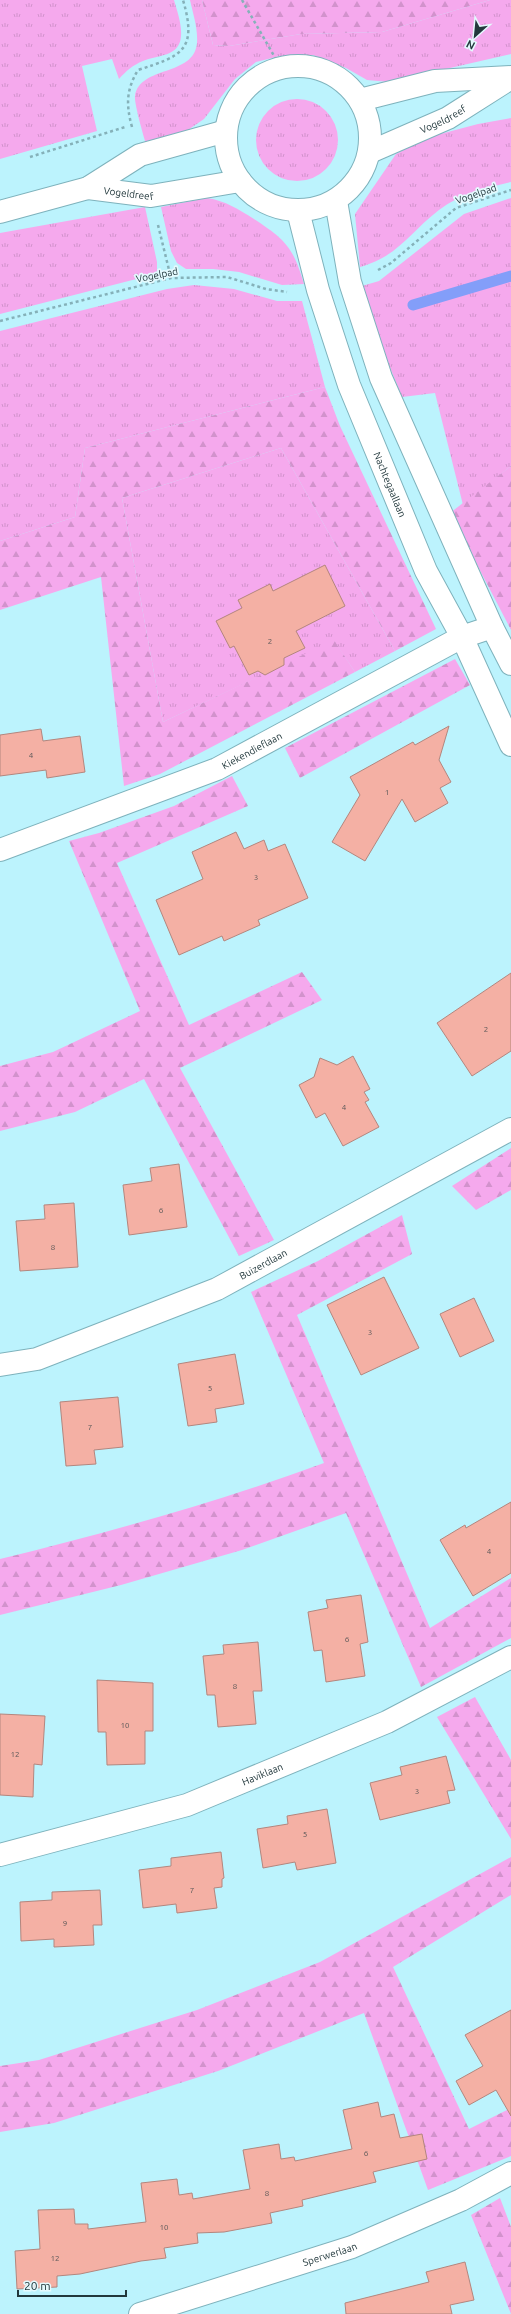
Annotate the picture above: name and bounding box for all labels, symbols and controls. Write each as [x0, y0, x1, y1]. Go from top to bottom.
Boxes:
north arrow [455, 16, 495, 56]
text: N [464, 38, 477, 52]
street label: Vogeldreef [418, 103, 468, 135]
street label: Vogelpad [454, 182, 498, 206]
street label: Vogeldreef [103, 185, 155, 202]
street label: Vogelpad [135, 266, 179, 284]
street label: Nachtegaallaan [372, 450, 409, 519]
house number: 2 [268, 637, 272, 646]
street label: Kiekendieflaan [220, 730, 284, 771]
house number: 4 [29, 751, 34, 760]
house number: 1 [385, 788, 389, 797]
house number: 3 [254, 873, 258, 882]
house number: 2 [484, 1025, 488, 1034]
house number: 4 [342, 1103, 347, 1112]
house number: 6 [159, 1206, 164, 1215]
house number: 8 [51, 1243, 56, 1252]
street label: Buizerdlaan [237, 1246, 289, 1281]
house number: 3 [368, 1328, 372, 1337]
house number: 5 [208, 1384, 212, 1393]
house number: 7 [88, 1423, 92, 1432]
house number: 4 [487, 1547, 492, 1556]
house number: 6 [345, 1635, 350, 1644]
house number: 8 [233, 1682, 238, 1691]
house number: 10 [120, 1721, 130, 1730]
house number: 12 [10, 1750, 20, 1759]
street label: Haviklaan [240, 1760, 284, 1787]
house number: 3 [415, 1787, 419, 1796]
house number: 5 [303, 1830, 307, 1839]
house number: 7 [190, 1886, 194, 1895]
house number: 9 [63, 1919, 67, 1928]
house number: 6 [364, 2149, 369, 2158]
house number: 8 [265, 2189, 270, 2198]
house number: 10 [159, 2223, 169, 2232]
street label: Sperwerlaan [301, 2240, 359, 2268]
house number: 12 [50, 2254, 60, 2263]
scale bar [18, 2272, 126, 2298]
text: 20 m [24, 2279, 51, 2292]

